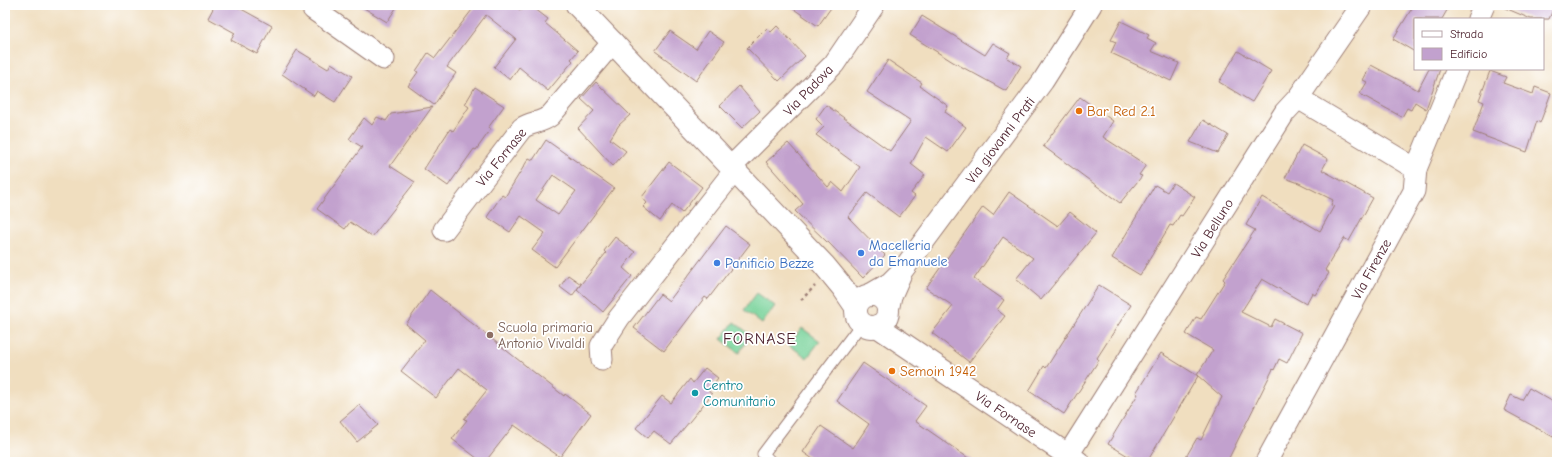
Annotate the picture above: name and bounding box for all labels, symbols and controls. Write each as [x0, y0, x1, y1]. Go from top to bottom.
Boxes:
legend [1414, 18, 1544, 70]
text: Strada [1450, 27, 1483, 41]
text: Edificio [1450, 47, 1487, 61]
street label: Via Padova [780, 61, 837, 119]
street label: Via giovanni Prati [962, 94, 1039, 187]
place label: Bar Red 2.1 [1087, 103, 1155, 120]
marker: Bar Red 2.1 [1074, 106, 1084, 116]
street label: Via Fornase [473, 125, 530, 190]
street label: Via Belluno [1188, 195, 1237, 261]
street label: Via Firenze [1348, 236, 1395, 303]
place label: Macelleria da Emanuele [869, 237, 948, 270]
marker: Macelleria da Emanuele [856, 248, 866, 258]
place label: Panificio Bezze [725, 255, 814, 272]
marker: Panificio Bezze [712, 258, 722, 268]
place label: Scuola primaria Antonio Vivaldi [498, 319, 593, 352]
marker: Scuola primaria Antonio Vivaldi [485, 330, 495, 340]
district label: FORNASE [723, 330, 797, 348]
place label: Semoin 1942 [900, 363, 976, 380]
marker: Semoin 1942 [887, 366, 897, 376]
place label: Centro Comunitario [703, 377, 776, 410]
marker: Centro Comunitario [690, 388, 700, 398]
street label: Via Fornase [972, 388, 1040, 441]

